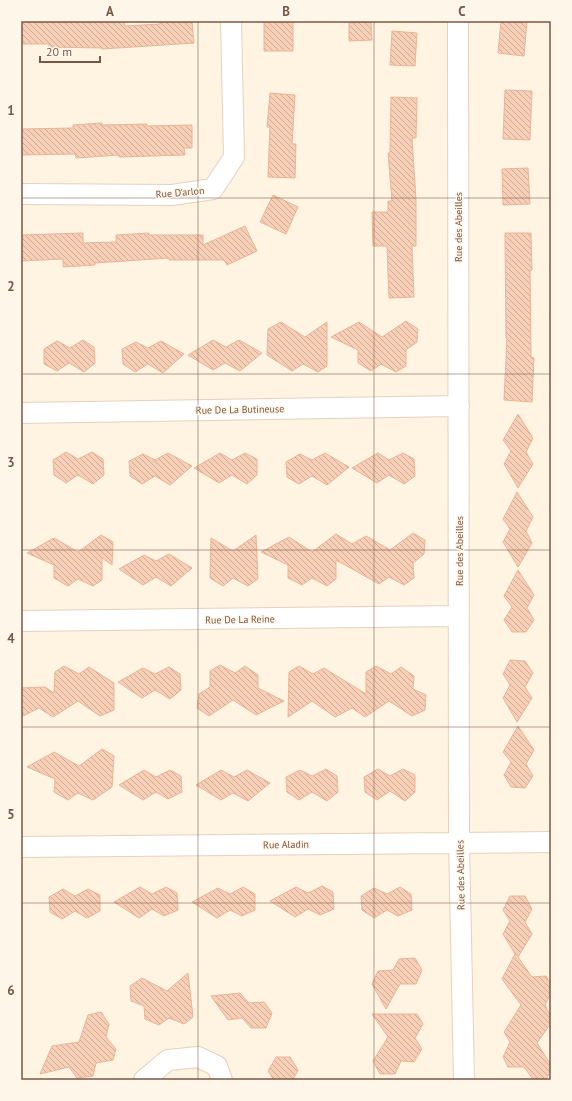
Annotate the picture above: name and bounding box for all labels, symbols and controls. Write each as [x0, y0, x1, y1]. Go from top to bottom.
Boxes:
text: A [106, 3, 114, 20]
text: B [282, 3, 290, 20]
text: C [458, 3, 466, 20]
scale bar [40, 38, 100, 64]
text: 20 m [46, 44, 72, 59]
text: 1 [7, 102, 15, 119]
street label: Rue D'arlon [155, 184, 205, 201]
street label: Rue des Abeilles [452, 192, 465, 262]
text: 2 [7, 278, 15, 295]
street label: Rue De La Butineuse [196, 402, 284, 417]
text: 3 [7, 454, 15, 471]
street label: Rue des Abeilles [453, 516, 466, 586]
street label: Rue De La Reine [205, 612, 275, 627]
text: 4 [7, 630, 15, 647]
text: 5 [7, 806, 15, 823]
street label: Rue Aladin [263, 838, 309, 851]
street label: Rue des Abeilles [453, 840, 468, 910]
text: 6 [7, 982, 15, 999]

